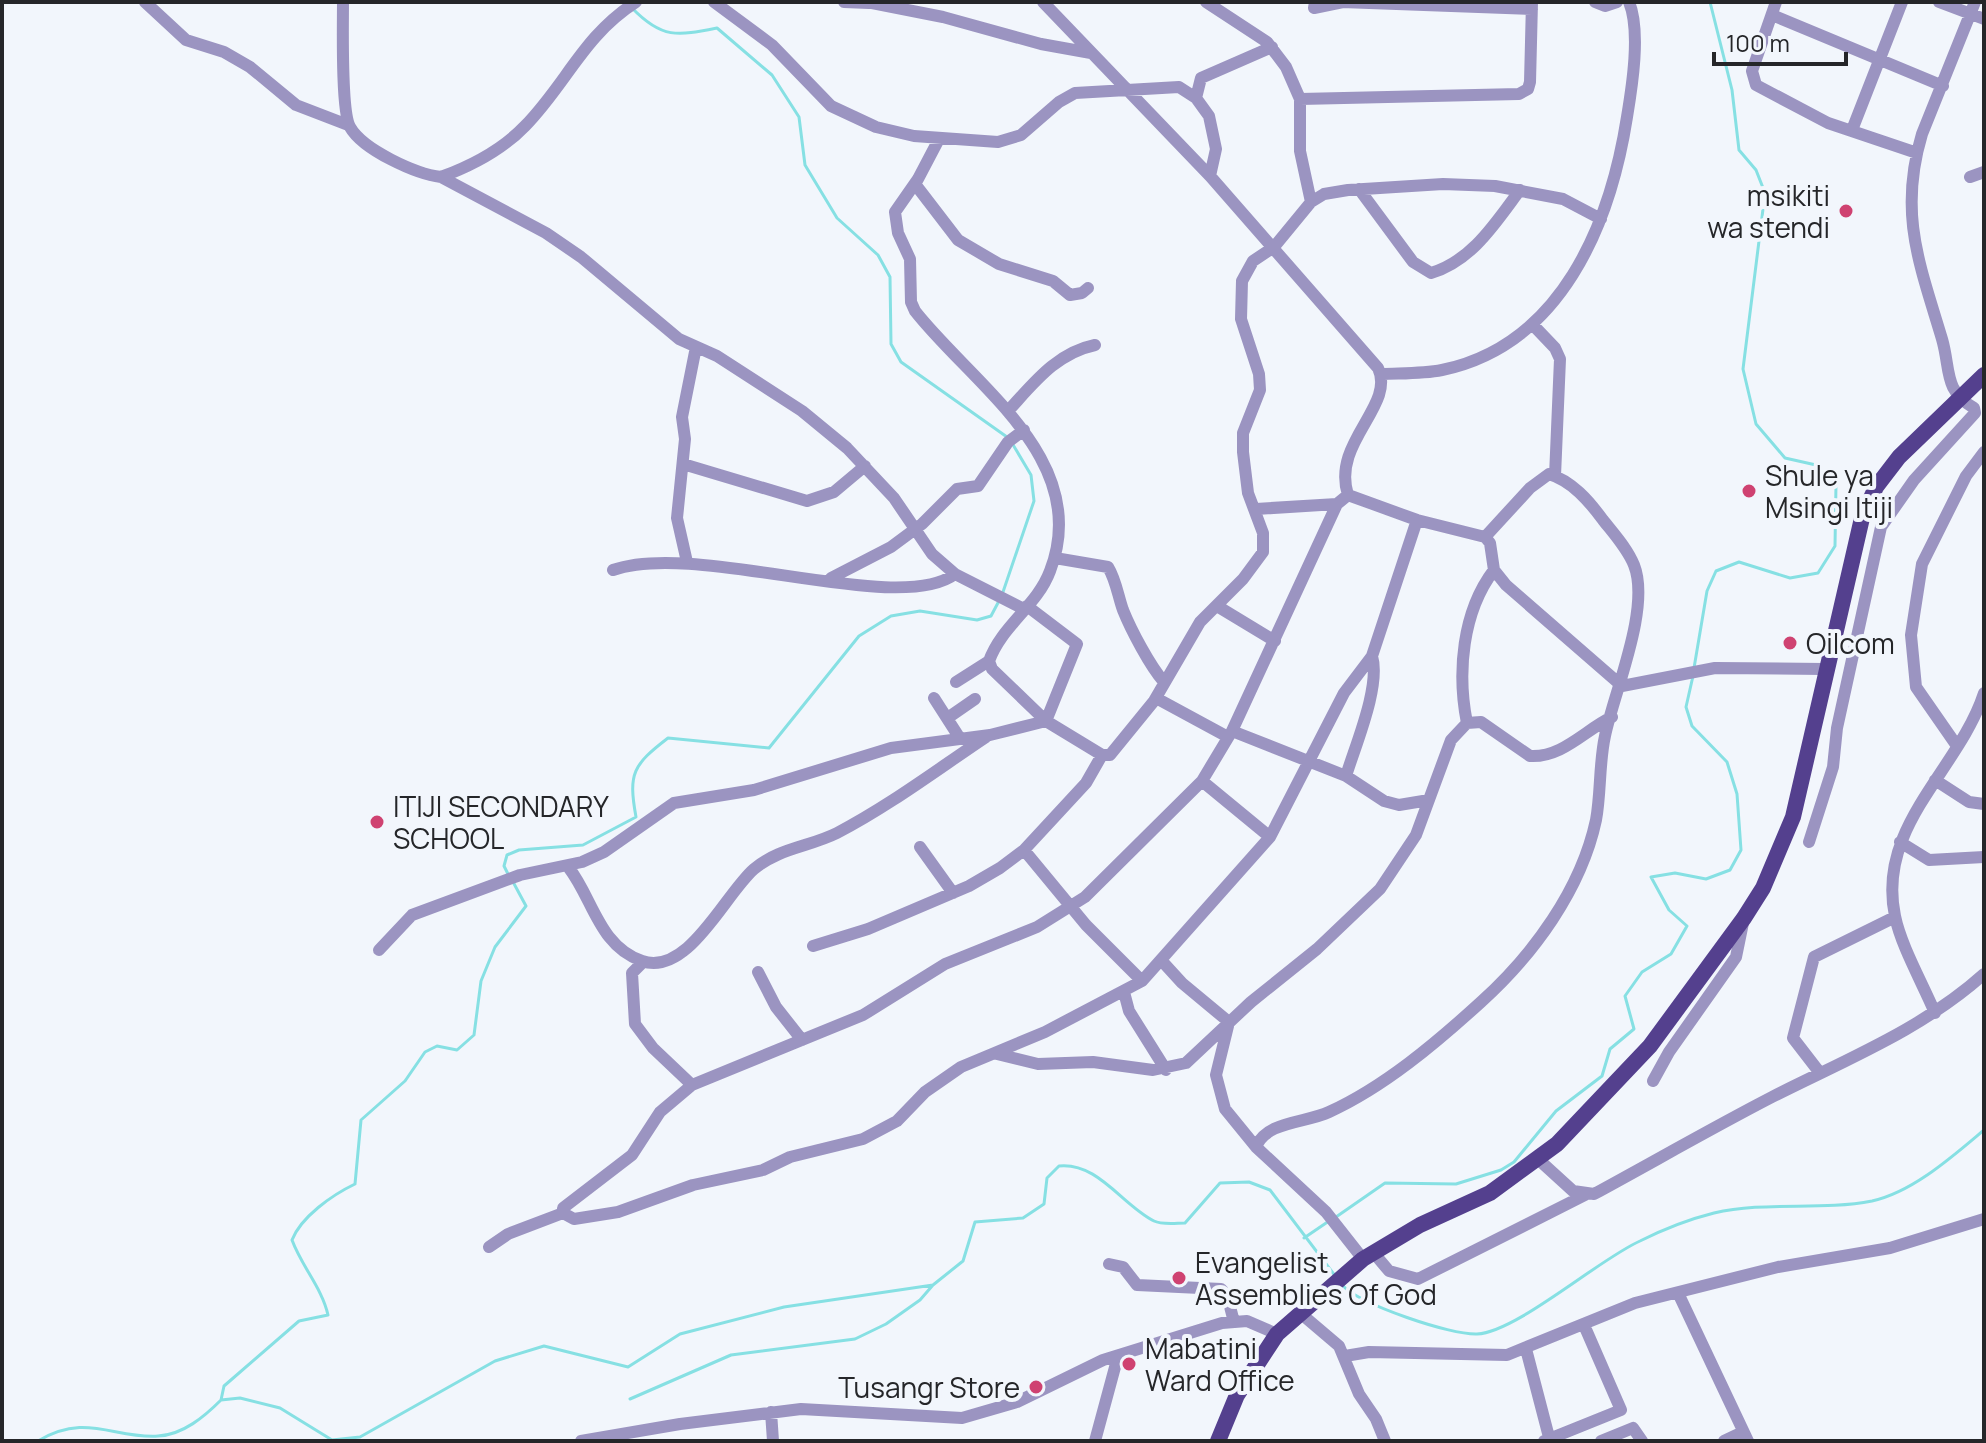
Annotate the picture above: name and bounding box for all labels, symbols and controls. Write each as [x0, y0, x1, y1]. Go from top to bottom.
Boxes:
scale bar [1714, 16, 1846, 66]
text: 100 m [1726, 26, 1790, 59]
place label: msikiti wa stendi [1707, 176, 1830, 246]
marker: msikiti wa stendi [1837, 202, 1855, 220]
place label: Shule ya Msingi Itiji [1765, 456, 1893, 526]
marker: Shule ya Msingi Itiji [1740, 482, 1758, 500]
place label: Oilcom [1806, 624, 1895, 662]
marker: Oilcom [1781, 634, 1799, 652]
place label: ITIJI SECONDARY SCHOOL [393, 787, 609, 857]
marker: ITIJI SECONDARY SCHOOL [368, 813, 386, 831]
place label: Evangelist Assemblies Of God [1195, 1243, 1437, 1313]
marker: Evangelist Assemblies Of God [1170, 1269, 1188, 1287]
place label: Mabatini Ward Office [1145, 1329, 1295, 1399]
marker: Mabatini Ward Office [1120, 1355, 1138, 1373]
place label: Tusangr Store [838, 1368, 1020, 1406]
marker: Tusangr Store [1027, 1378, 1045, 1396]

